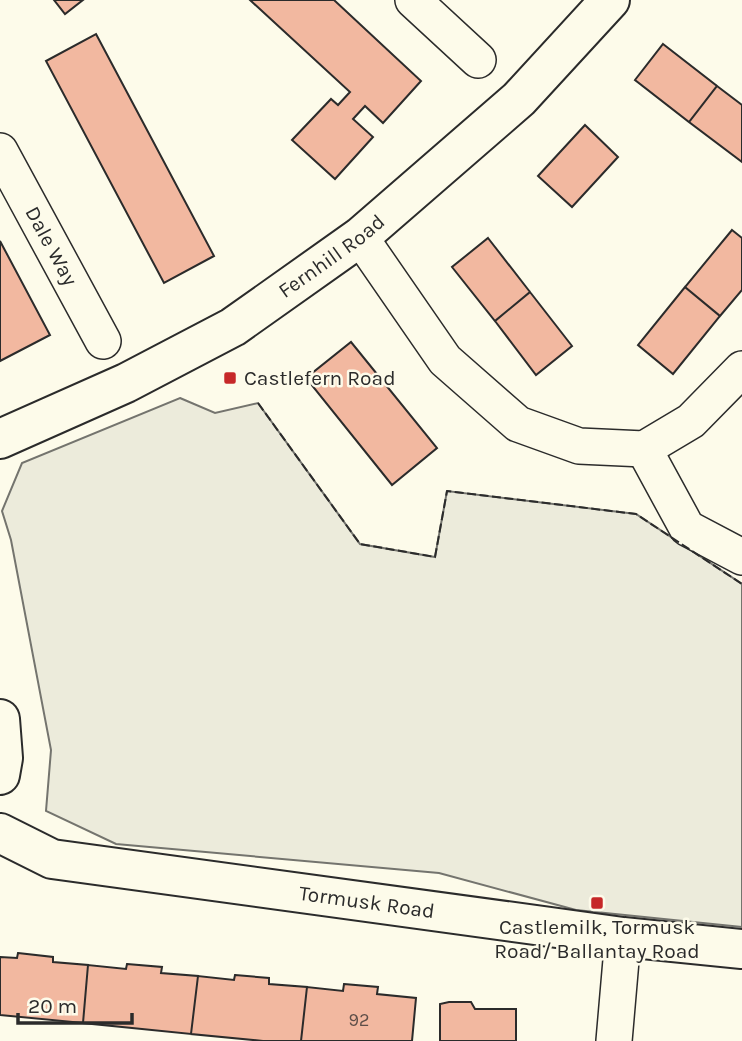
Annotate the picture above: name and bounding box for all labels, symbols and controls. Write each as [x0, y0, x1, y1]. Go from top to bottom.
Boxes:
street label: Dale Way [20, 202, 83, 290]
street label: Fernhill Road [274, 209, 389, 303]
place label: Castlefern Road [244, 366, 396, 390]
marker: Castlefern Road [222, 370, 238, 386]
street label: Tormusk Road [298, 881, 436, 923]
marker: Castlemilk, Tormusk Road/ Ballantay Road [589, 895, 605, 911]
place label: Castlemilk, Tormusk Road/ Ballantay Road [494, 915, 700, 963]
scale bar [18, 982, 131, 1026]
text: 20 m [28, 994, 77, 1018]
house number: 92 [349, 1009, 369, 1031]

